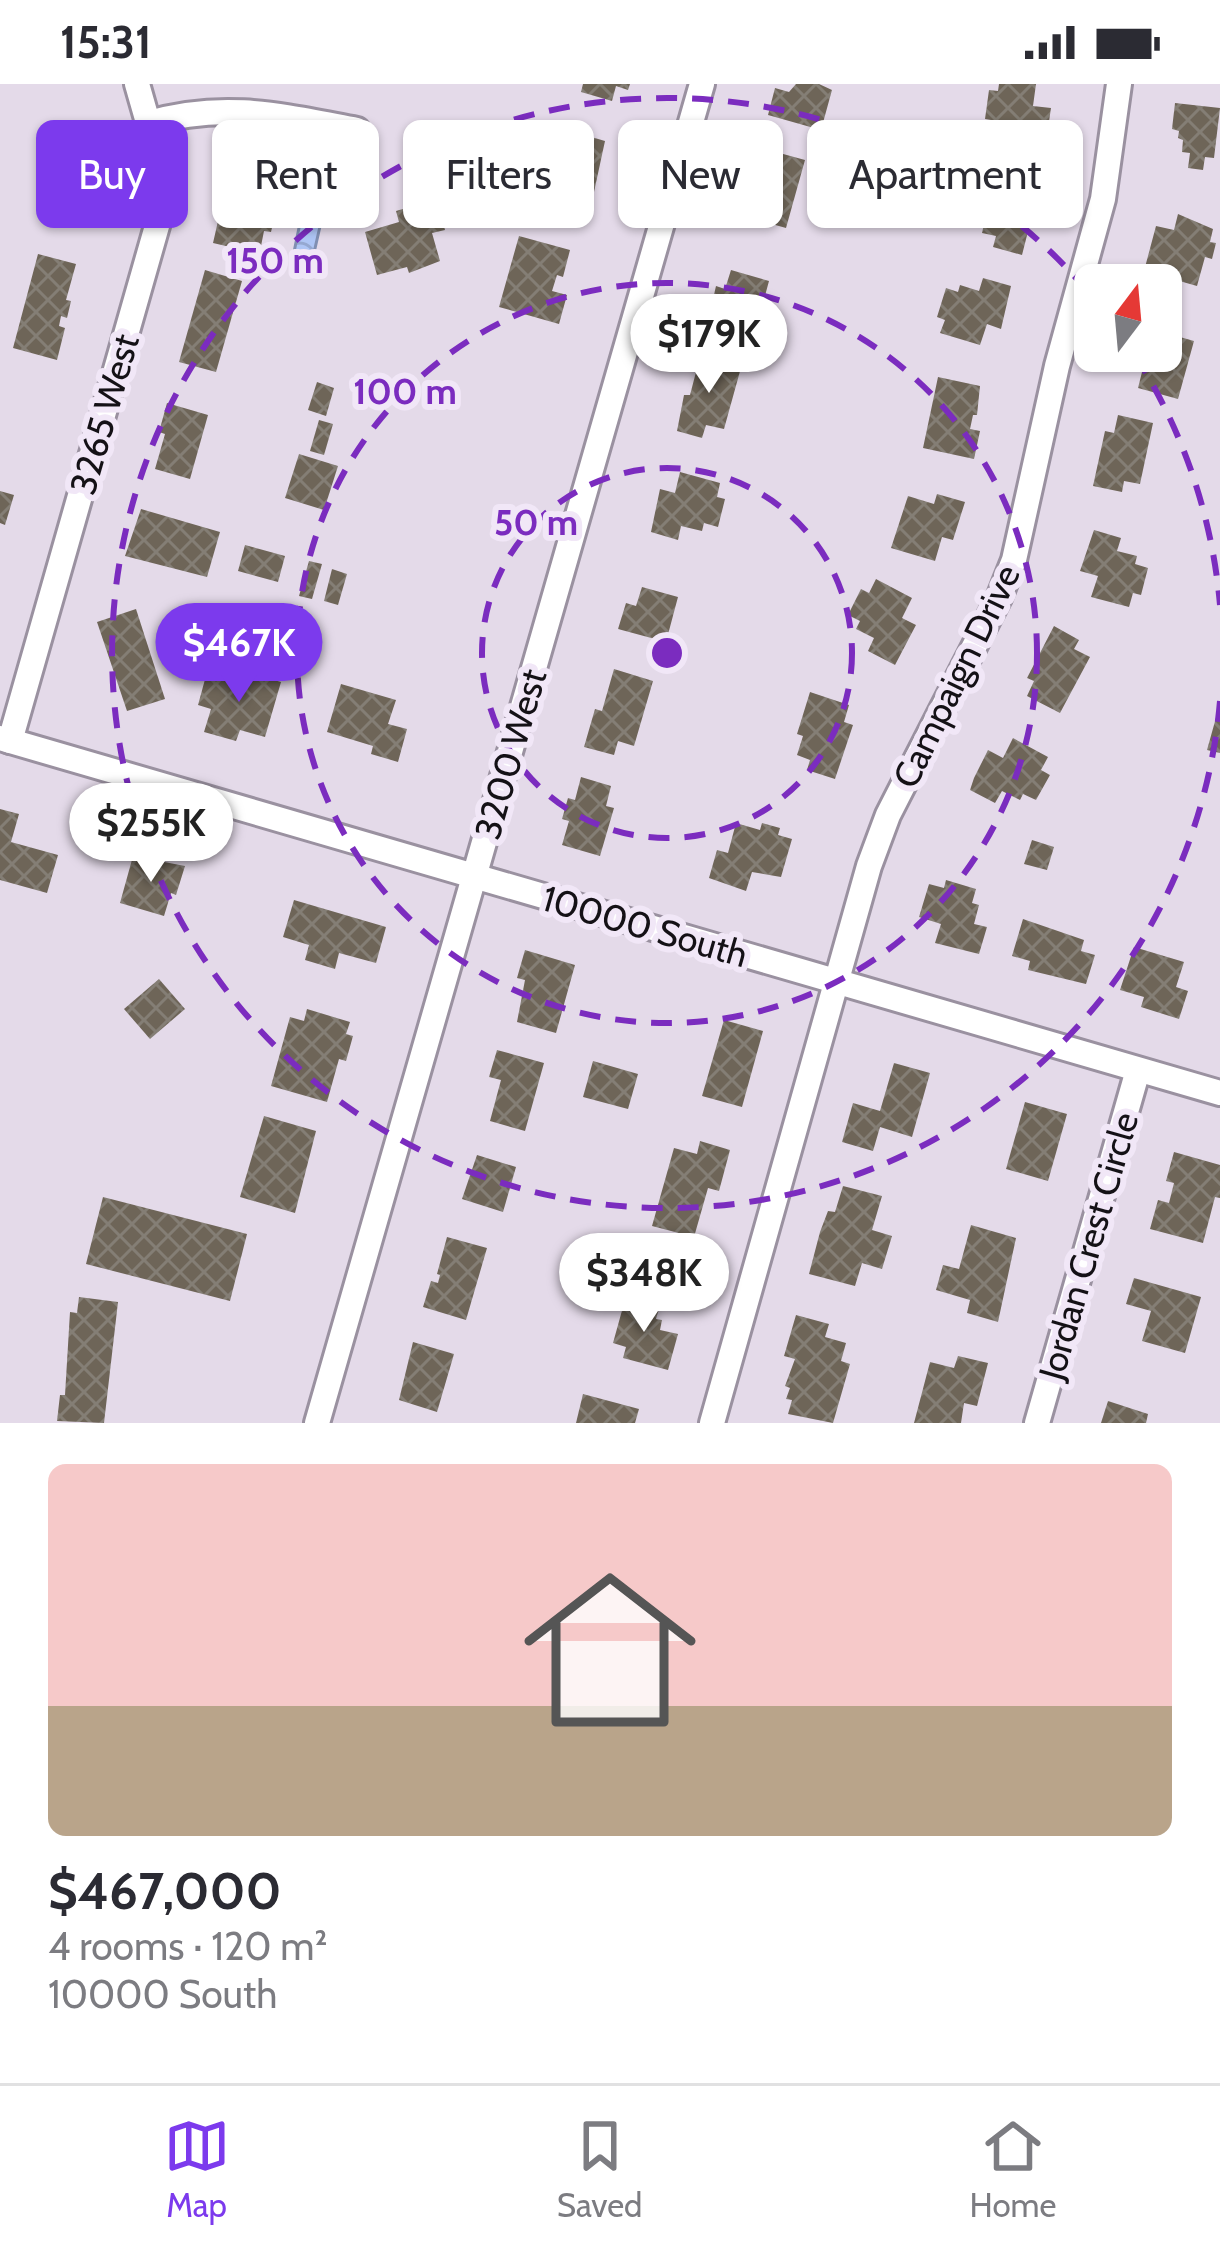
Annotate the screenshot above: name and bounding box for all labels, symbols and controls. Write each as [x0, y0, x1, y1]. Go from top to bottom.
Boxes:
text: 15:31 [60, 15, 152, 69]
chip: Buy [36, 120, 188, 228]
chip: Rent [212, 120, 379, 228]
chip: Filters [403, 120, 594, 228]
chip: New [618, 120, 783, 228]
chip: Apartment [807, 120, 1083, 228]
text: 150 m [226, 238, 324, 282]
north arrow [1074, 264, 1182, 372]
map controls [1074, 264, 1182, 372]
pin: $179K [625, 294, 793, 396]
text: $179K [657, 309, 761, 357]
street label: 3265 West [60, 329, 148, 499]
text: 100 m [353, 369, 457, 413]
text: 50 m [494, 500, 578, 544]
street label: Campaign Drive [883, 557, 1029, 795]
pin: $467K [155, 603, 323, 705]
text: $467K [182, 618, 296, 666]
centre of rings [646, 632, 688, 674]
street label: 3200 West [465, 664, 555, 844]
pin: $255K [67, 783, 235, 885]
text: $255K [96, 798, 206, 846]
street label: 10000 South [537, 876, 753, 976]
street label: Jordan Crest Circle [1029, 1107, 1147, 1386]
pin: $348K [560, 1233, 728, 1335]
text: $348K [586, 1248, 702, 1296]
icon: home [502, 1542, 718, 1758]
text: $467,000 [48, 1860, 282, 1922]
text: 4 rooms · 120 m² [48, 1922, 328, 1970]
text: 10000 South [48, 1970, 277, 2018]
tab: Map [164, 2113, 230, 2225]
tab: Saved [557, 2113, 642, 2225]
tab: Home [970, 2113, 1056, 2225]

